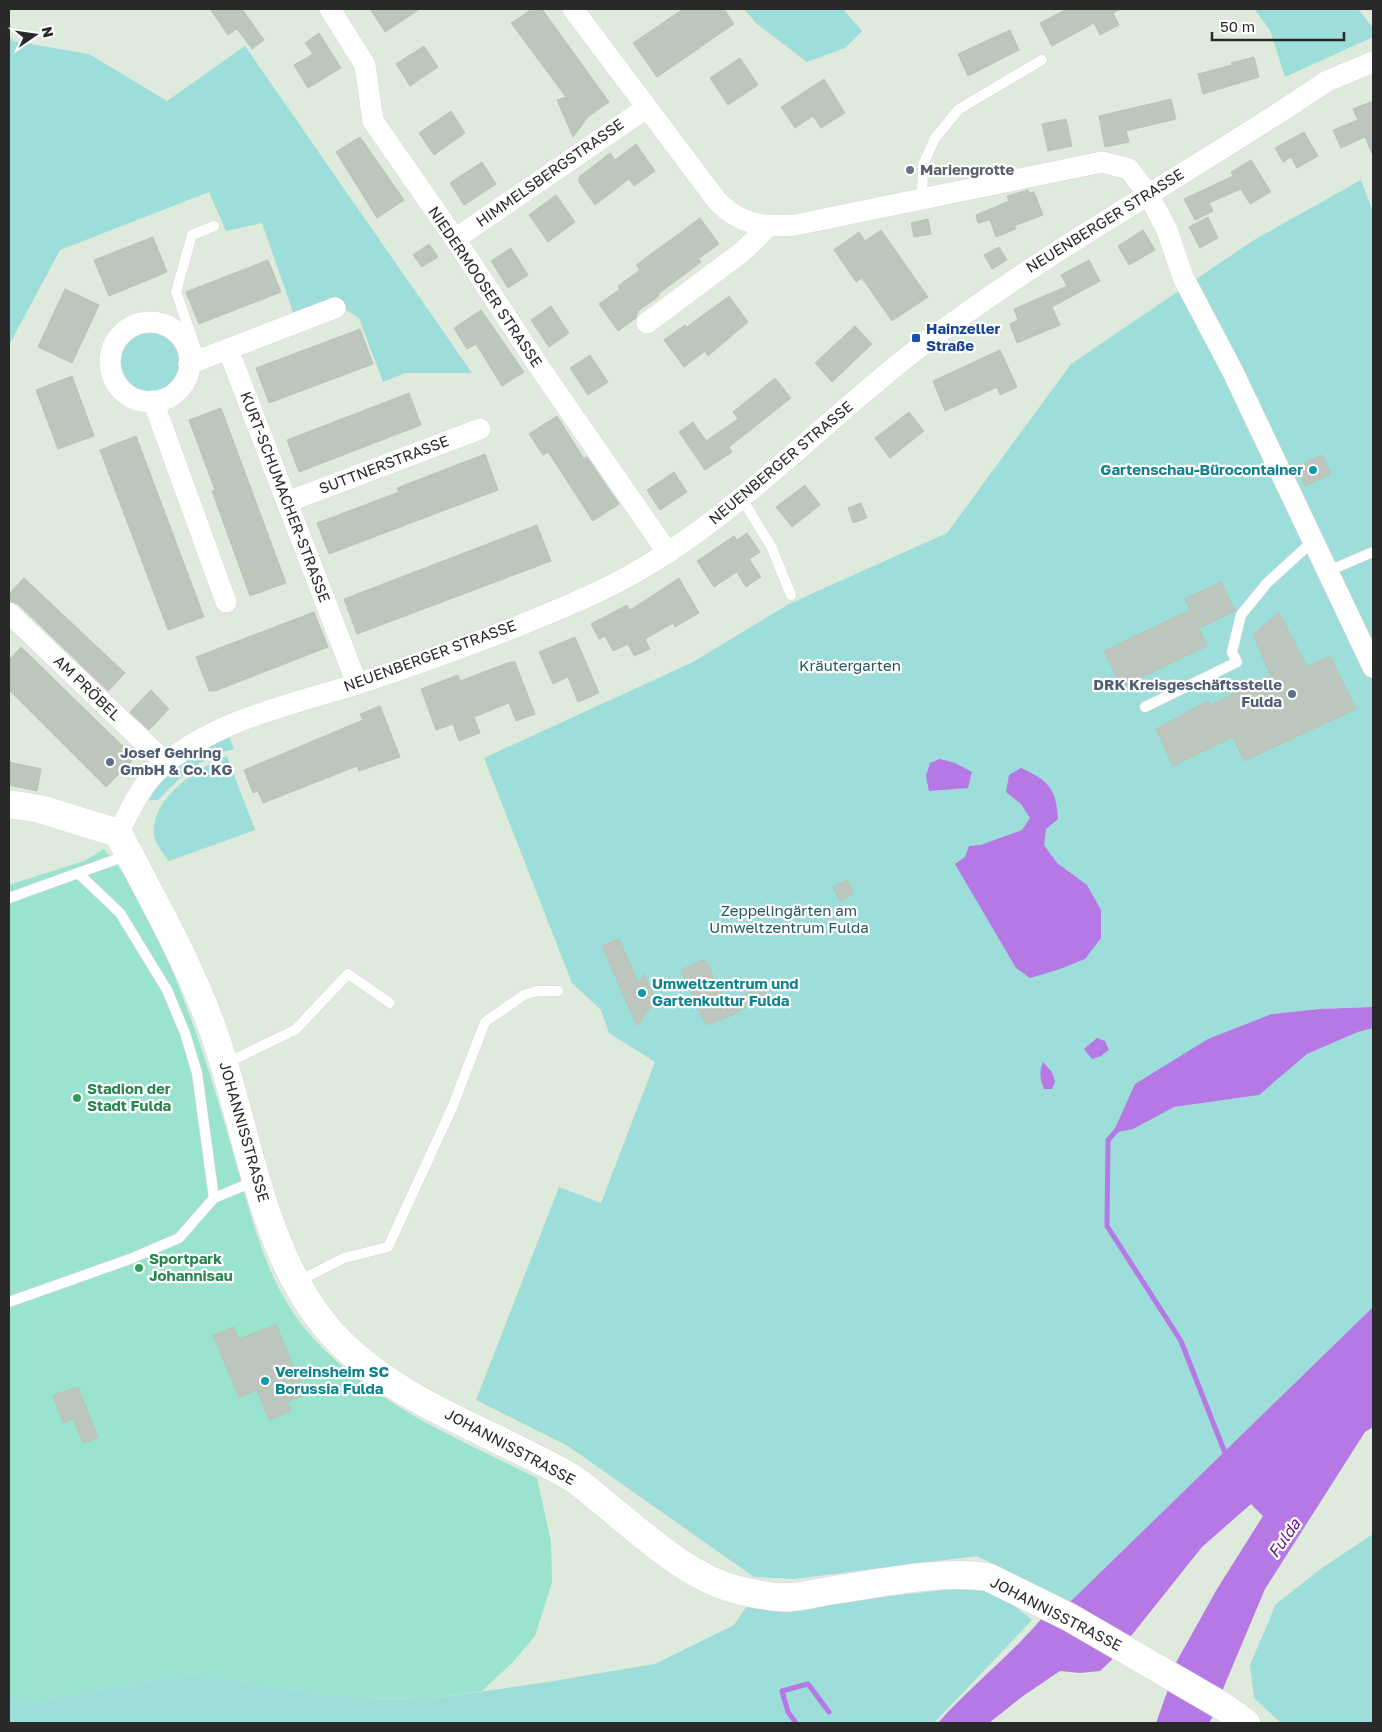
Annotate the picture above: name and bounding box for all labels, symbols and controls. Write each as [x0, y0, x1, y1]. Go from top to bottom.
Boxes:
north arrow [10, 10, 60, 60]
scale bar [1212, 10, 1344, 42]
text: 50 m [1220, 17, 1255, 35]
text: N [39, 25, 58, 39]
street label: HIMMELSBERGSTRASSE [472, 114, 627, 230]
place label: Mariengrotte [920, 160, 1015, 178]
marker: Mariengrotte [904, 164, 916, 176]
street label: NEUENBERGER STRASSE [1022, 164, 1187, 276]
street label: NIEDERMOOSER STRASSE [425, 203, 546, 370]
place label: Hainzeller Straße [926, 319, 1001, 354]
marker: Hainzeller Straße [910, 332, 922, 344]
street label: KURT-SCHUMACHER-STRASSE [237, 389, 335, 605]
street label: NEUENBERGER STRASSE [705, 397, 856, 528]
street label: SUTTNERSTRASSE [316, 431, 451, 497]
place label: Gartenschau-Bürocontainer [1100, 460, 1303, 478]
marker: Gartenschau-Bürocontainer [1307, 464, 1319, 476]
street label: NEUENBERGER STRASSE [341, 615, 518, 695]
street label: AM PRÖBEL [51, 651, 125, 724]
park label: Kräutergarten [799, 656, 901, 674]
place label: DRK Kreisgeschäftsstelle Fulda [1093, 675, 1282, 710]
marker: DRK Kreisgeschäftsstelle Fulda [1286, 688, 1298, 700]
place label: Josef Gehring GmbH & Co. KG [120, 743, 232, 778]
marker: Josef Gehring GmbH & Co. KG [104, 756, 116, 768]
park label: Zeppelingärten am Umweltzentrum Fulda [709, 901, 869, 936]
place label: Umweltzentrum und Gartenkultur Fulda [652, 974, 799, 1009]
marker: Umweltzentrum und Gartenkultur Fulda [636, 987, 648, 999]
street label: JOHANNISSTRASSE [216, 1059, 274, 1204]
place label: Stadion der Stadt Fulda [87, 1079, 172, 1114]
marker: Stadion der Stadt Fulda [71, 1092, 83, 1104]
place label: Sportpark Johannisau [149, 1249, 233, 1284]
marker: Sportpark Johannisau [133, 1262, 145, 1274]
place label: Vereinsheim SC Borussia Fulda [275, 1362, 390, 1397]
marker: Vereinsheim SC Borussia Fulda [259, 1375, 271, 1387]
street label: JOHANNISSTRASSE [442, 1404, 579, 1488]
water label: Fulda [1263, 1514, 1305, 1561]
street label: JOHANNISSTRASSE [988, 1572, 1125, 1654]

